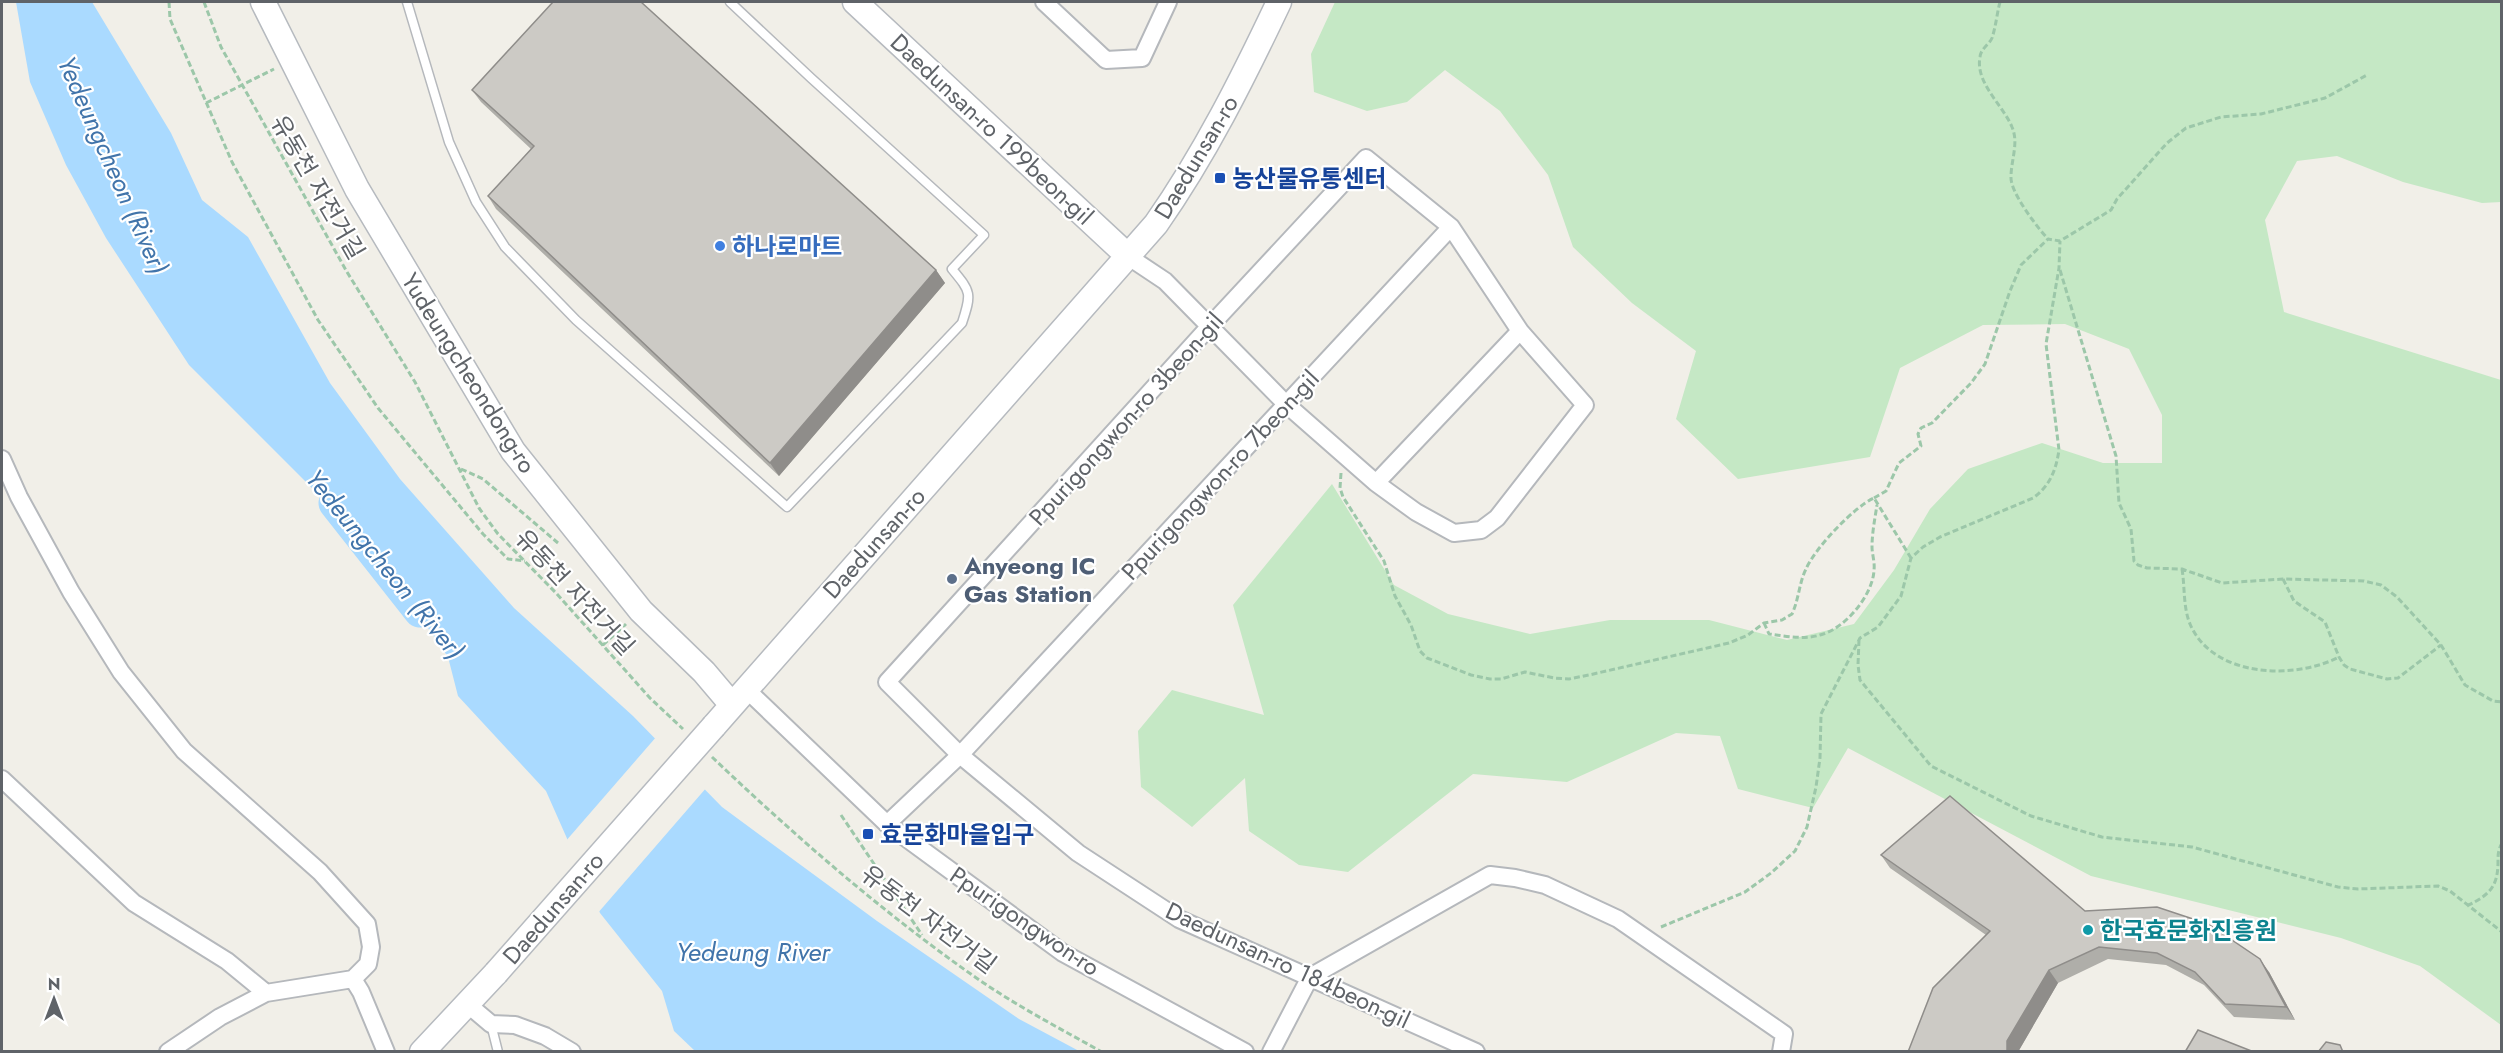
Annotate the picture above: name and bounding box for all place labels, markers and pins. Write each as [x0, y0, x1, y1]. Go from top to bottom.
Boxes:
place label: 농산물유통센터 [1232, 161, 1387, 196]
marker: 농산물유통센터 [1213, 171, 1227, 185]
place label: 하나로마트 [732, 229, 842, 264]
marker: 하나로마트 [713, 239, 727, 253]
place label: Anyeong IC Gas Station [963, 548, 1096, 611]
marker: Anyeong IC Gas Station [945, 572, 959, 586]
place label: 효문화마을입구 [880, 817, 1035, 852]
marker: 효문화마을입구 [861, 827, 875, 841]
place label: 한국효문화진흥원 [2100, 913, 2277, 948]
marker: 한국효문화진흥원 [2081, 923, 2095, 937]

